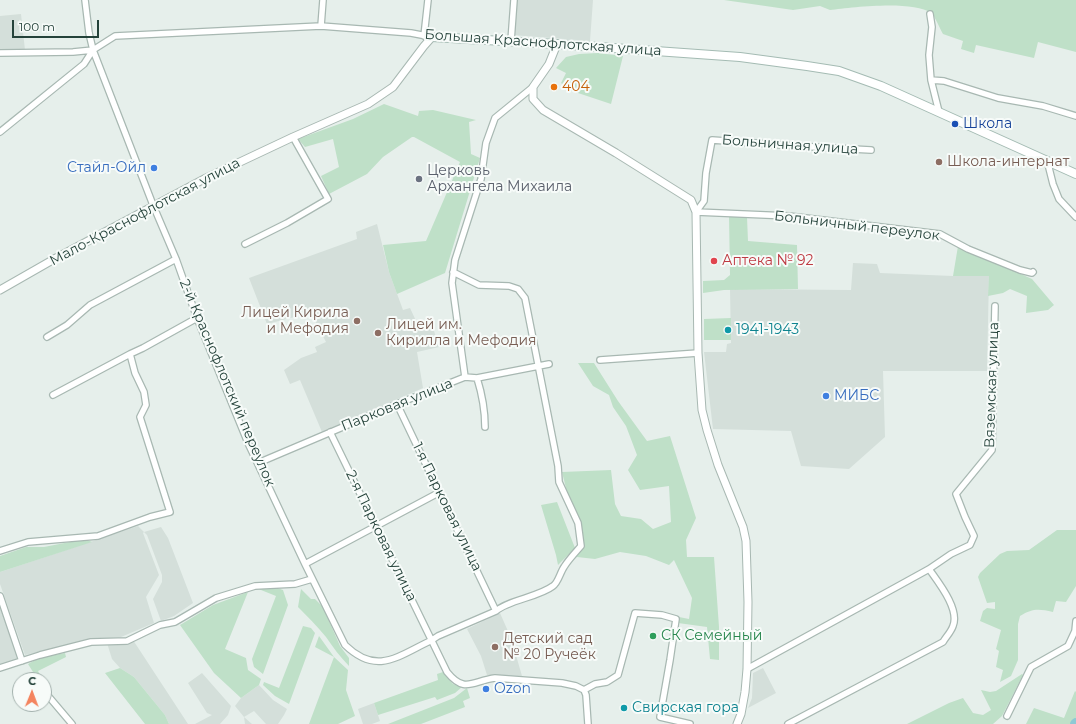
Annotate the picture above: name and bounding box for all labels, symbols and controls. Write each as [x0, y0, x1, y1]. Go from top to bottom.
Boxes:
scale bar [14, 12, 101, 38]
text: 100 m [19, 19, 55, 34]
street label: Большая Краснофлотская улица [424, 26, 662, 60]
place label: 404 [562, 79, 590, 95]
marker: 404 [549, 82, 559, 92]
place label: Школа [963, 116, 1012, 132]
marker: Школа [950, 119, 960, 129]
street label: Больничная улица [721, 132, 859, 158]
place label: Школа-интернат [947, 154, 1069, 170]
street label: Мало-Краснофлотская улица [47, 155, 243, 269]
marker: Школа-интернат [934, 157, 944, 167]
place label: Стайл-Ойл [67, 160, 146, 176]
marker: Стайл-Ойл [149, 163, 159, 173]
place label: Церковь Архангела Михаила [427, 163, 572, 196]
marker: Церковь Архангела Михаила [414, 174, 424, 184]
street label: Больничный переулок [773, 208, 941, 244]
place label: Аптека № 92 [722, 253, 814, 269]
marker: Аптека № 92 [709, 256, 719, 266]
street label: 2-й Краснофлотский переулок [176, 277, 278, 489]
place label: Лицей Кирила и Мефодия [241, 305, 349, 338]
marker: Лицей Кирила и Мефодия [352, 316, 362, 326]
place label: Лицей им. Кирилла и Мефодия [386, 317, 537, 350]
place label: 1941-1943 [736, 322, 799, 338]
street label: Вяземская улица [981, 322, 1003, 448]
marker: 1941-1943 [723, 325, 733, 335]
marker: Лицей им. Кирилла и Мефодия [373, 328, 383, 338]
street label: Парковая улица [339, 375, 455, 435]
place label: МИБС [834, 388, 879, 404]
marker: МИБС [821, 391, 831, 401]
street label: 1-я Парковая улица [409, 440, 485, 574]
street label: 2-я Парковая улица [342, 468, 420, 604]
place label: СК Семейный [661, 628, 762, 644]
place label: Детский сад № 20 Ручеёк [503, 631, 596, 664]
marker: СК Семейный [648, 631, 658, 641]
marker: Детский сад № 20 Ручеёк [490, 642, 500, 652]
north arrow [12, 672, 52, 712]
text: С [28, 674, 36, 688]
place label: Ozon [494, 681, 531, 697]
marker: Ozon [481, 684, 491, 694]
place label: Свирская гора [632, 700, 739, 716]
marker: Свирская гора [619, 703, 629, 713]

